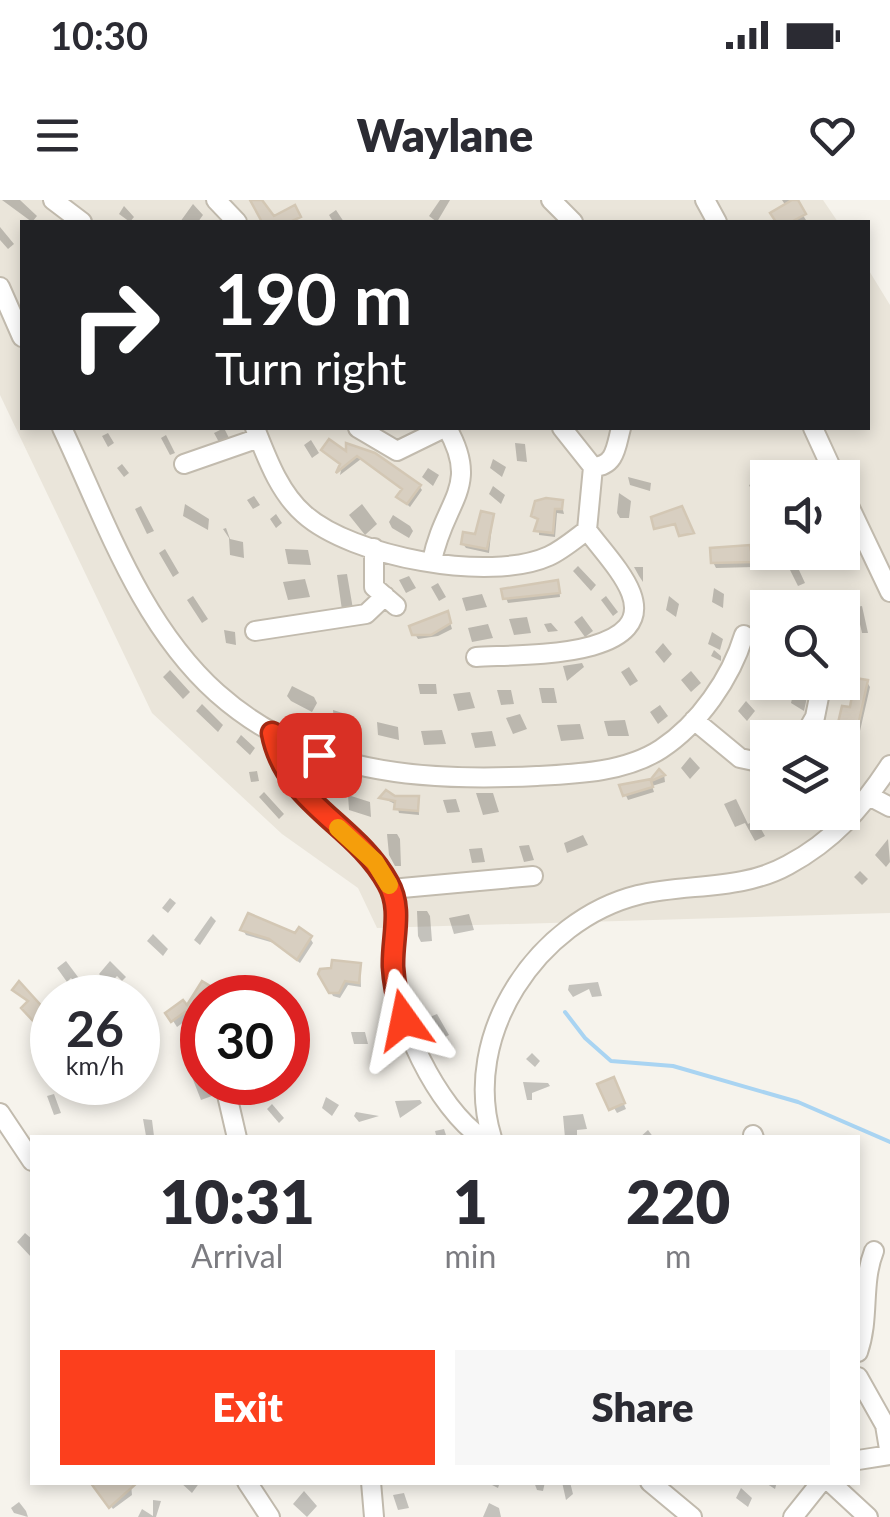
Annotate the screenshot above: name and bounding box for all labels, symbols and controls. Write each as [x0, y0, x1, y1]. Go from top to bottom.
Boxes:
text: 10:30 [50, 12, 148, 58]
icon: menu [30, 108, 85, 163]
text: Waylane [357, 108, 533, 162]
icon: heart [805, 108, 860, 163]
text: 190 m [215, 256, 412, 340]
icon: right [50, 260, 180, 390]
text: Turn right [215, 341, 406, 395]
map controls [750, 460, 860, 830]
button: sound [750, 460, 860, 570]
button: search [750, 590, 860, 700]
pin [277, 713, 362, 798]
button: layers [750, 720, 860, 830]
icon: arrive [292, 728, 347, 783]
position arrow [352, 968, 456, 1072]
speed limit sign: 30 [180, 975, 310, 1105]
text: 26 [66, 998, 124, 1058]
text: km/h [66, 1050, 124, 1080]
text: 10:31 [160, 1165, 315, 1237]
text: 1 [453, 1165, 488, 1237]
text: 220 [626, 1165, 730, 1237]
text: Arrival [191, 1236, 283, 1275]
text: min [444, 1236, 496, 1275]
text: m [665, 1236, 691, 1275]
button: Exit [60, 1350, 435, 1465]
button: Share [455, 1350, 830, 1465]

